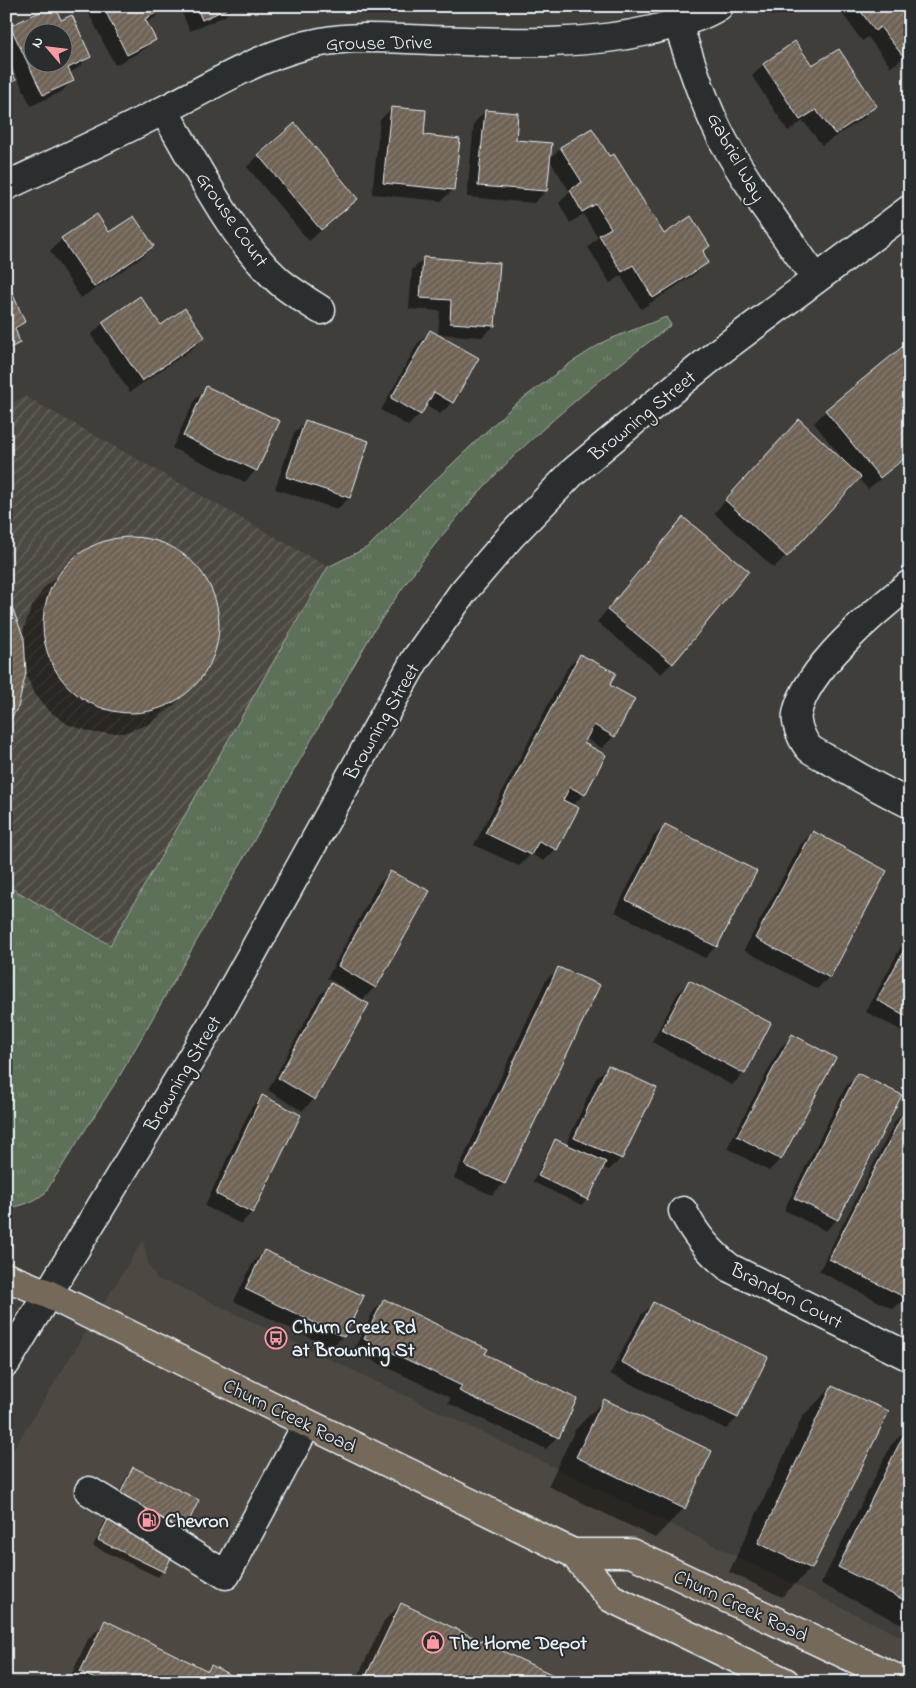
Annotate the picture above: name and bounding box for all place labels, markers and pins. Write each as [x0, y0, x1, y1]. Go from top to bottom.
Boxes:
place label: Churn Creek Rd at Browning St [292, 1314, 417, 1367]
bus stop icon: Churn Creek Rd at Browning St [264, 1326, 288, 1350]
fuel station icon: Chevron [137, 1508, 161, 1532]
place label: Chevron [165, 1508, 229, 1537]
shop icon: The Home Depot [421, 1630, 445, 1654]
place label: The Home Depot [449, 1630, 587, 1659]

